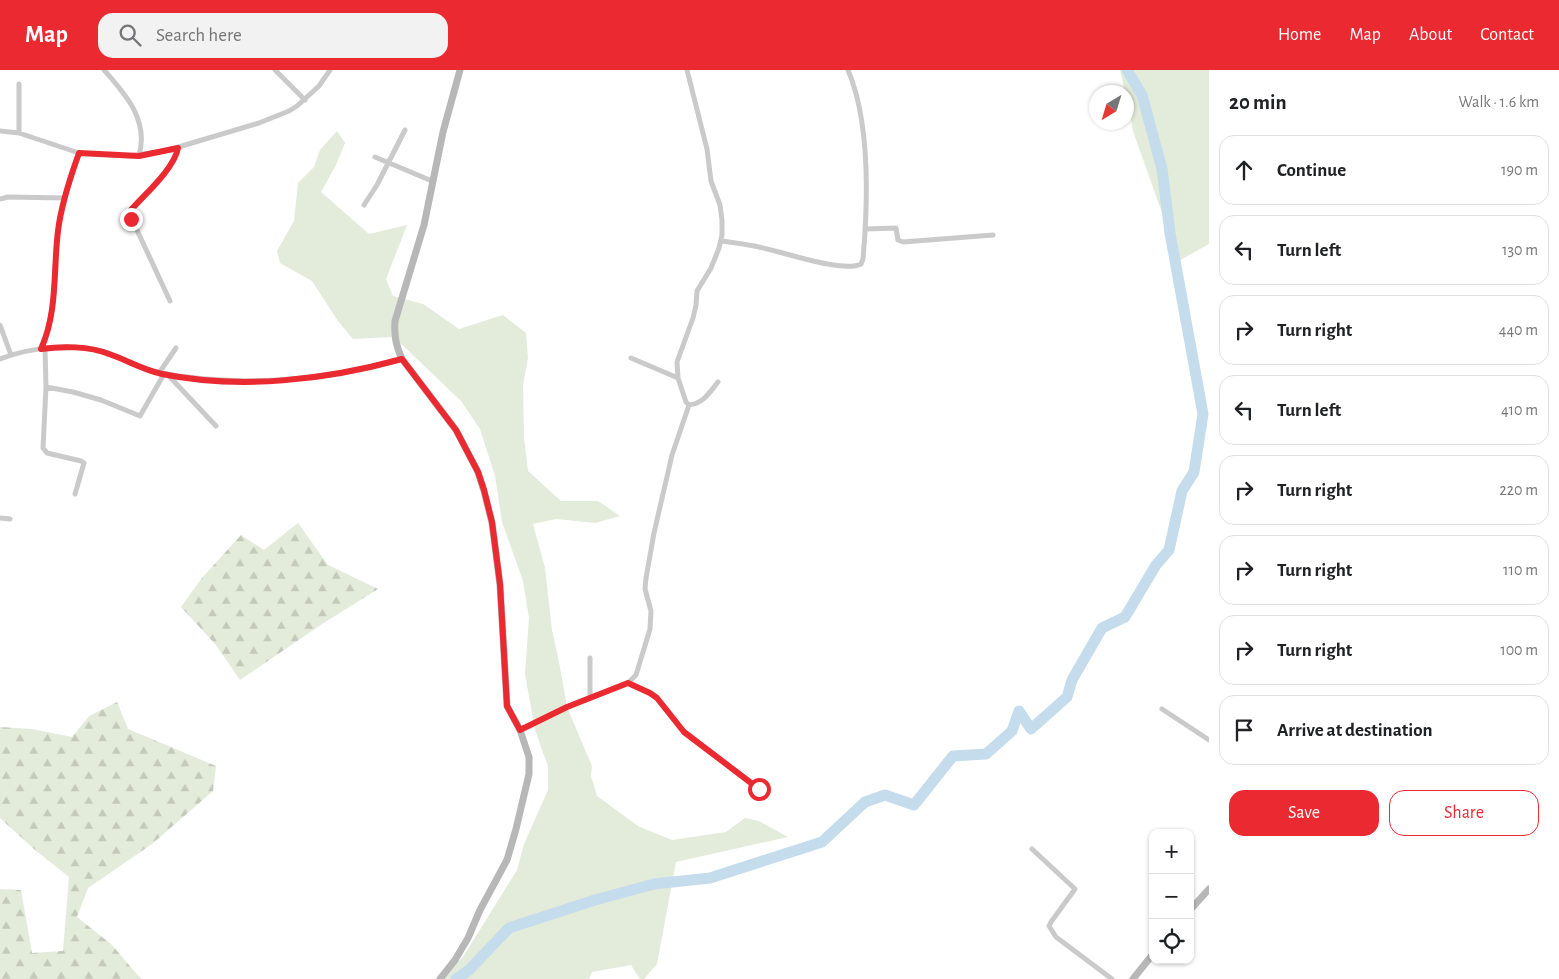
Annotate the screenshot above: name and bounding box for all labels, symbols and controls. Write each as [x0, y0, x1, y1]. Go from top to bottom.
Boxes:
search box [98, 13, 448, 58]
icon: search [116, 21, 144, 49]
text: Map [25, 23, 68, 47]
text: Search here [156, 26, 242, 45]
text: Home [1278, 26, 1321, 44]
text: Map [1349, 26, 1381, 44]
text: About [1409, 26, 1452, 44]
text: Contact [1480, 26, 1534, 44]
north arrow [1089, 85, 1134, 130]
text: 20 min [1229, 92, 1287, 113]
text: Walk · 1.6 km [1459, 94, 1539, 110]
icon: ahead [1230, 156, 1258, 184]
text: Continue [1277, 161, 1346, 180]
text: 190 m [1501, 162, 1538, 178]
route end [120, 208, 143, 231]
icon: left [1230, 236, 1258, 264]
text: Turn left [1277, 241, 1341, 260]
text: 130 m [1502, 242, 1538, 258]
icon: right [1230, 316, 1258, 344]
text: Turn right [1277, 321, 1352, 340]
text: 440 m [1499, 322, 1538, 338]
icon: left [1230, 396, 1258, 424]
text: Turn left [1277, 401, 1341, 420]
text: 410 m [1501, 402, 1538, 418]
icon: right [1230, 476, 1258, 504]
text: Turn right [1277, 481, 1352, 500]
text: 220 m [1500, 482, 1538, 498]
icon: right [1230, 556, 1258, 584]
text: Turn right [1277, 561, 1352, 580]
text: 110 m [1503, 562, 1538, 578]
icon: right [1230, 636, 1258, 664]
text: Turn right [1277, 641, 1352, 660]
text: 100 m [1500, 642, 1538, 658]
icon: arrive [1230, 716, 1258, 744]
text: Arrive at destination [1277, 721, 1433, 740]
route start [748, 778, 771, 801]
button: Save [1229, 790, 1379, 836]
button: Share [1389, 790, 1539, 836]
map controls [1149, 829, 1194, 964]
button: + [1149, 829, 1194, 874]
button: − [1149, 874, 1194, 919]
button: locate [1149, 919, 1194, 964]

